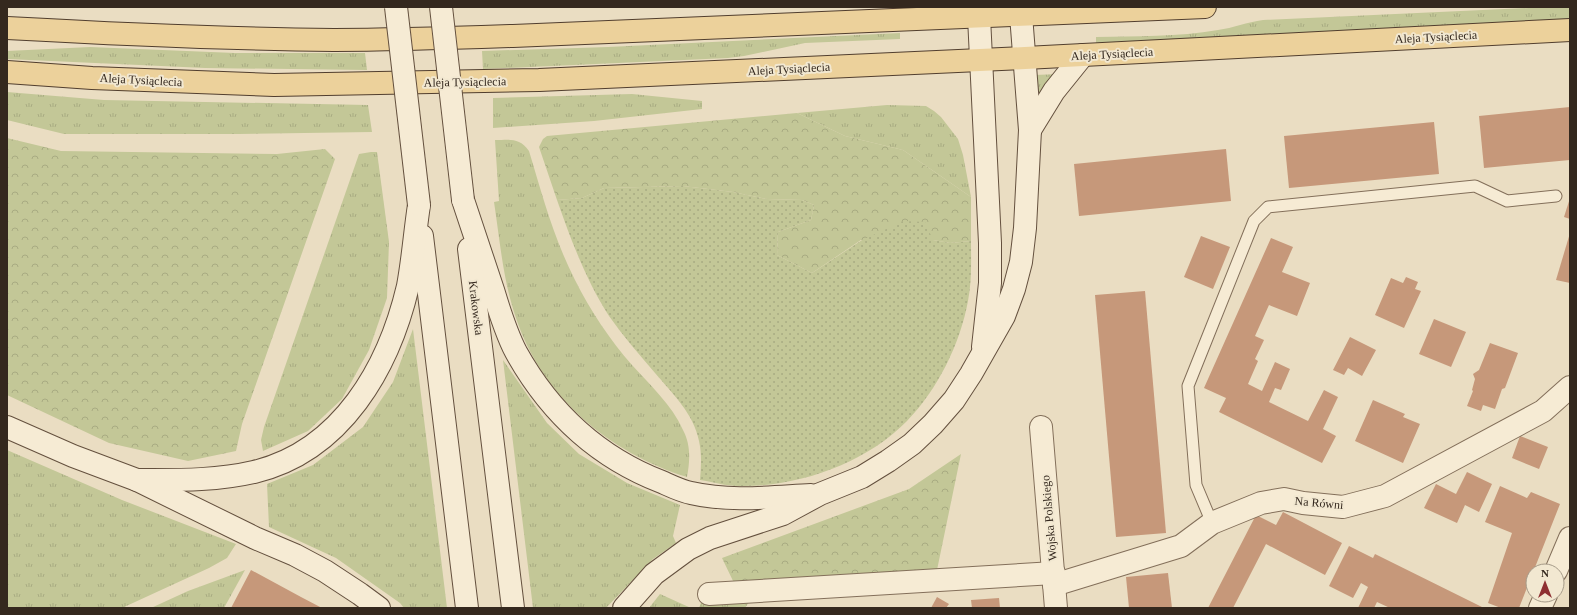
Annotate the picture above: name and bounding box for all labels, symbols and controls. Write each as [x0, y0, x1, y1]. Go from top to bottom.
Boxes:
street label: Aleja Tysiąclecia [1394, 28, 1478, 46]
street label: Aleja Tysiąclecia [1070, 45, 1154, 63]
street label: Aleja Tysiąclecia [747, 60, 831, 78]
street label: Aleja Tysiąclecia [99, 71, 183, 89]
street label: Aleja Tysiąclecia [424, 74, 507, 90]
street label: Krakowska [466, 280, 486, 337]
street label: Wojska Polskiego [1038, 475, 1060, 561]
street label: Na Równi [1294, 494, 1345, 512]
north arrow [1525, 563, 1565, 603]
text: N [1541, 567, 1549, 579]

